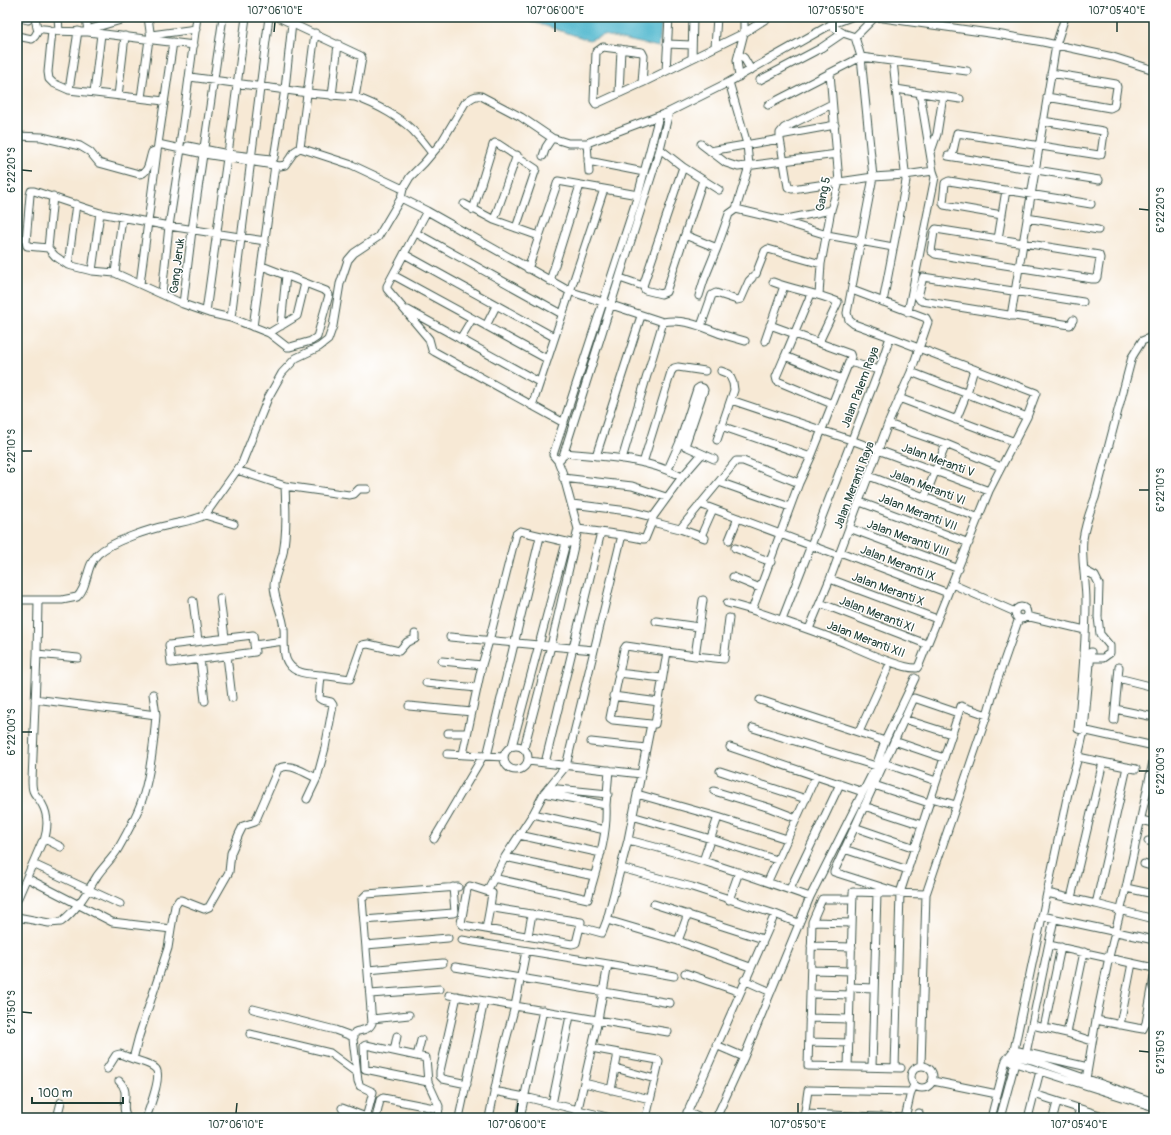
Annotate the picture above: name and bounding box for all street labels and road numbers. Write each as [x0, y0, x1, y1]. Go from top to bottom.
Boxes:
street label: Gang 5 [813, 175, 834, 213]
street label: Gang Jeruk [167, 238, 188, 295]
street label: Jalan Palem Raya [838, 344, 883, 430]
street label: Jalan Meranti Raya [831, 439, 878, 531]
street label: Jalan Meranti V [899, 440, 976, 481]
street label: Jalan Meranti VI [888, 466, 968, 509]
street label: Jalan Meranti VII [876, 491, 959, 534]
street label: Jalan Meranti VIII [865, 517, 951, 560]
street label: Jalan Meranti IX [858, 542, 938, 585]
street label: Jalan Meranti X [850, 569, 926, 610]
street label: Jalan Meranti XI [837, 593, 917, 636]
street label: Jalan Meranti XII [825, 618, 907, 661]

